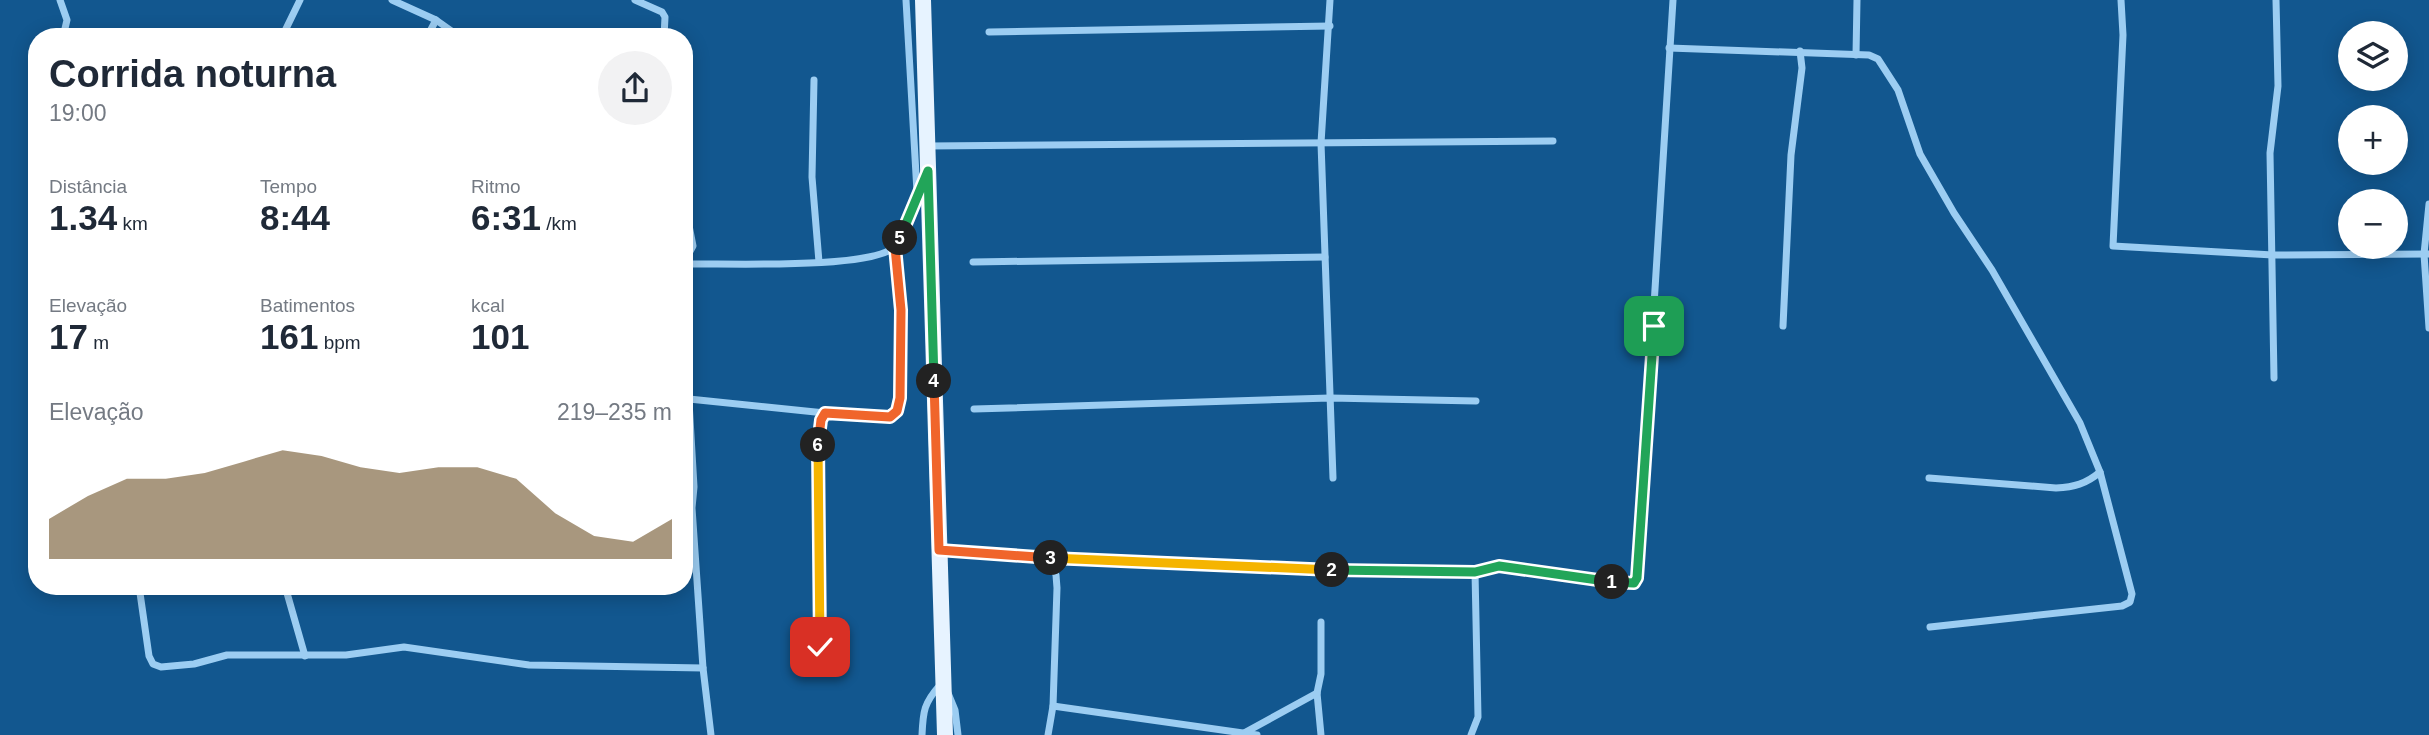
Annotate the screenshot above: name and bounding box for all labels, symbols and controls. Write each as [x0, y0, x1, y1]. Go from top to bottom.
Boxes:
map controls [2338, 21, 2408, 259]
button: layers [2338, 21, 2408, 91]
button: share [598, 51, 672, 125]
text: Corrida noturna [49, 53, 336, 95]
text: 19:00 [49, 100, 107, 126]
button: + [2338, 105, 2408, 175]
text: Distância [49, 176, 127, 197]
text: Tempo [260, 176, 317, 197]
text: Ritmo [471, 176, 521, 197]
button: − [2338, 189, 2408, 259]
text: 1.34 [49, 198, 117, 237]
text: 8:44 [260, 198, 330, 237]
text: 6:31 [471, 198, 541, 237]
text: km [117, 213, 148, 234]
text: /km [541, 213, 577, 234]
pin: 5 [883, 220, 918, 256]
text: 5 [894, 227, 905, 248]
text: Elevação [49, 295, 127, 316]
text: Batimentos [260, 295, 355, 316]
text: kcal [471, 295, 505, 316]
pin [1624, 296, 1684, 356]
icon: arrive [1635, 307, 1673, 345]
text: 17 [49, 317, 88, 356]
text: 161 [260, 317, 318, 356]
text: 101 [471, 317, 529, 356]
text: m [88, 332, 109, 353]
text: bpm [318, 332, 361, 353]
pin: 4 [916, 364, 951, 398]
text: 4 [928, 370, 939, 391]
text: Elevação [49, 399, 144, 425]
text: 219–235 m [557, 399, 672, 425]
pin: 6 [800, 428, 836, 462]
text: 6 [812, 434, 823, 455]
pin: 3 [1034, 540, 1068, 576]
text: 3 [1045, 547, 1056, 568]
pin: 2 [1314, 552, 1350, 588]
text: 2 [1326, 559, 1337, 580]
pin: 1 [1594, 564, 1630, 600]
text: 1 [1606, 571, 1617, 592]
pin [790, 617, 850, 677]
icon: check [801, 628, 839, 666]

